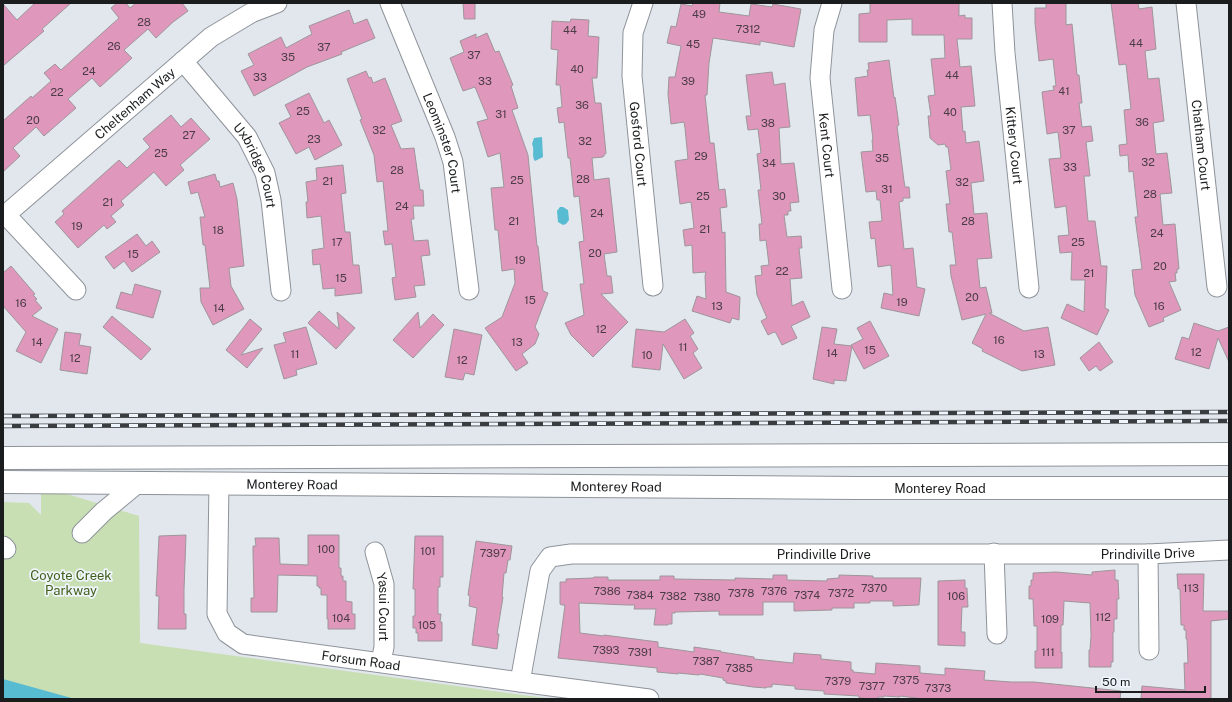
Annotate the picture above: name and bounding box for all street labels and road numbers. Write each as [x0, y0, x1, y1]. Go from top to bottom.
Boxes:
street label: Cheltenham Way [92, 65, 178, 142]
street label: Leominster Court [420, 91, 464, 194]
street label: Chatham Court [1189, 99, 1213, 191]
street label: Gosford Court [627, 101, 650, 187]
street label: Kittery Court [1003, 106, 1025, 185]
street label: Kent Court [816, 112, 837, 179]
street label: Uxbridge Court [230, 120, 279, 209]
street label: Monterey Road [246, 477, 338, 492]
street label: Monterey Road [570, 479, 662, 495]
street label: Monterey Road [894, 481, 986, 496]
street label: Prindiville Drive [1101, 545, 1195, 562]
street label: Prindiville Drive [777, 547, 871, 562]
street label: Yasui Court [373, 571, 391, 641]
street label: Forsum Road [321, 648, 401, 674]

